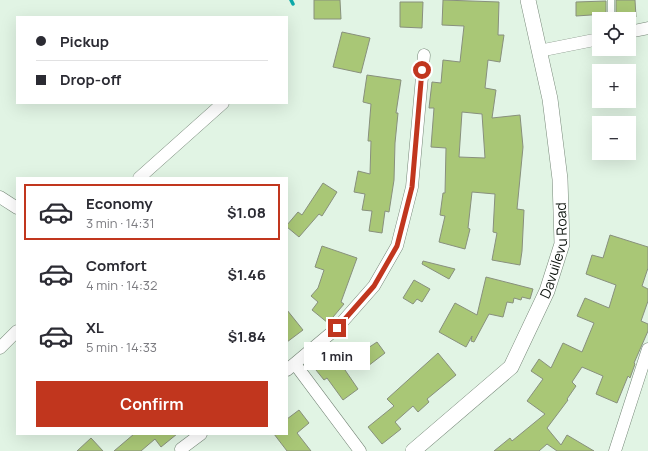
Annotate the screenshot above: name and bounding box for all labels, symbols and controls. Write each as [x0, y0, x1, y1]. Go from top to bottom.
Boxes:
map controls [592, 12, 636, 160]
button: locate [592, 12, 636, 56]
text: Pickup [60, 31, 109, 52]
route start [413, 61, 431, 79]
button: + [592, 64, 636, 108]
text: Drop-off [60, 69, 121, 90]
button: − [592, 116, 636, 160]
text: Economy [86, 193, 153, 214]
icon: car [38, 194, 74, 230]
text: $1.08 [227, 202, 266, 223]
street label: Davuilevu Road [535, 202, 571, 301]
text: 3 min · 14:31 [86, 214, 155, 232]
text: Comfort [86, 255, 147, 276]
icon: car [38, 256, 74, 292]
text: $1.46 [228, 264, 266, 285]
text: 4 min · 14:32 [86, 276, 157, 294]
text: XL [86, 317, 104, 338]
icon: car [38, 318, 74, 354]
route end [328, 319, 346, 337]
text: $1.84 [228, 326, 266, 347]
text: 5 min · 14:33 [86, 338, 157, 356]
callout: 1 min [304, 342, 370, 370]
text: 1 min [321, 347, 353, 365]
button: Confirm [36, 381, 268, 427]

